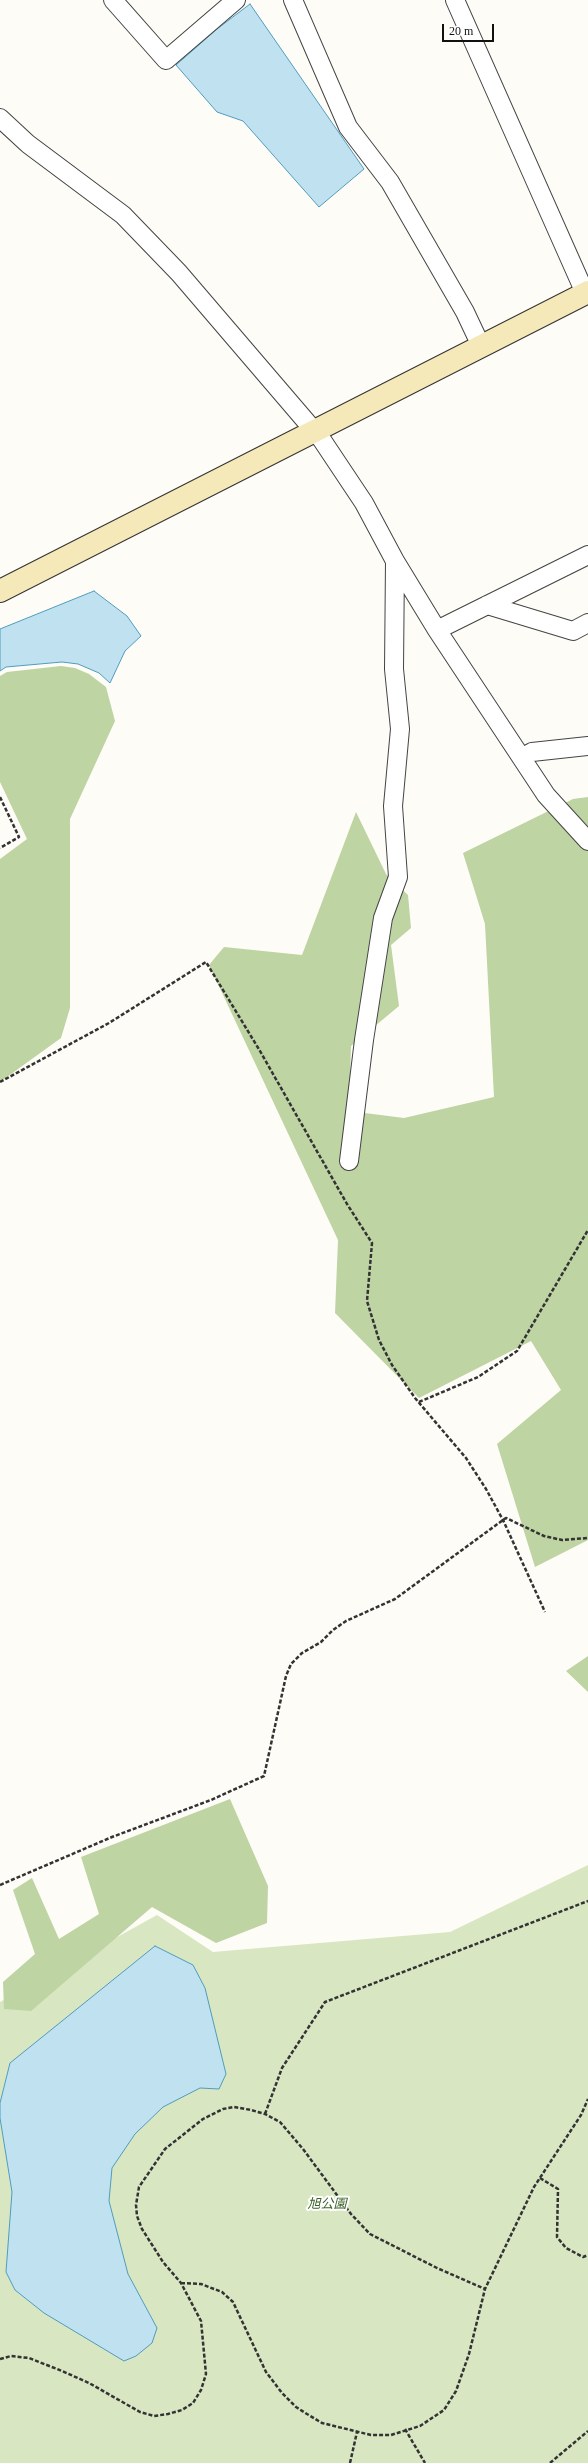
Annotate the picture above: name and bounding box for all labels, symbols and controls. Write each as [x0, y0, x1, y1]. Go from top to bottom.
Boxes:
scale bar [444, 16, 496, 42]
text: 20 m [449, 24, 473, 38]
park label: 旭公園 [308, 2195, 346, 2211]

